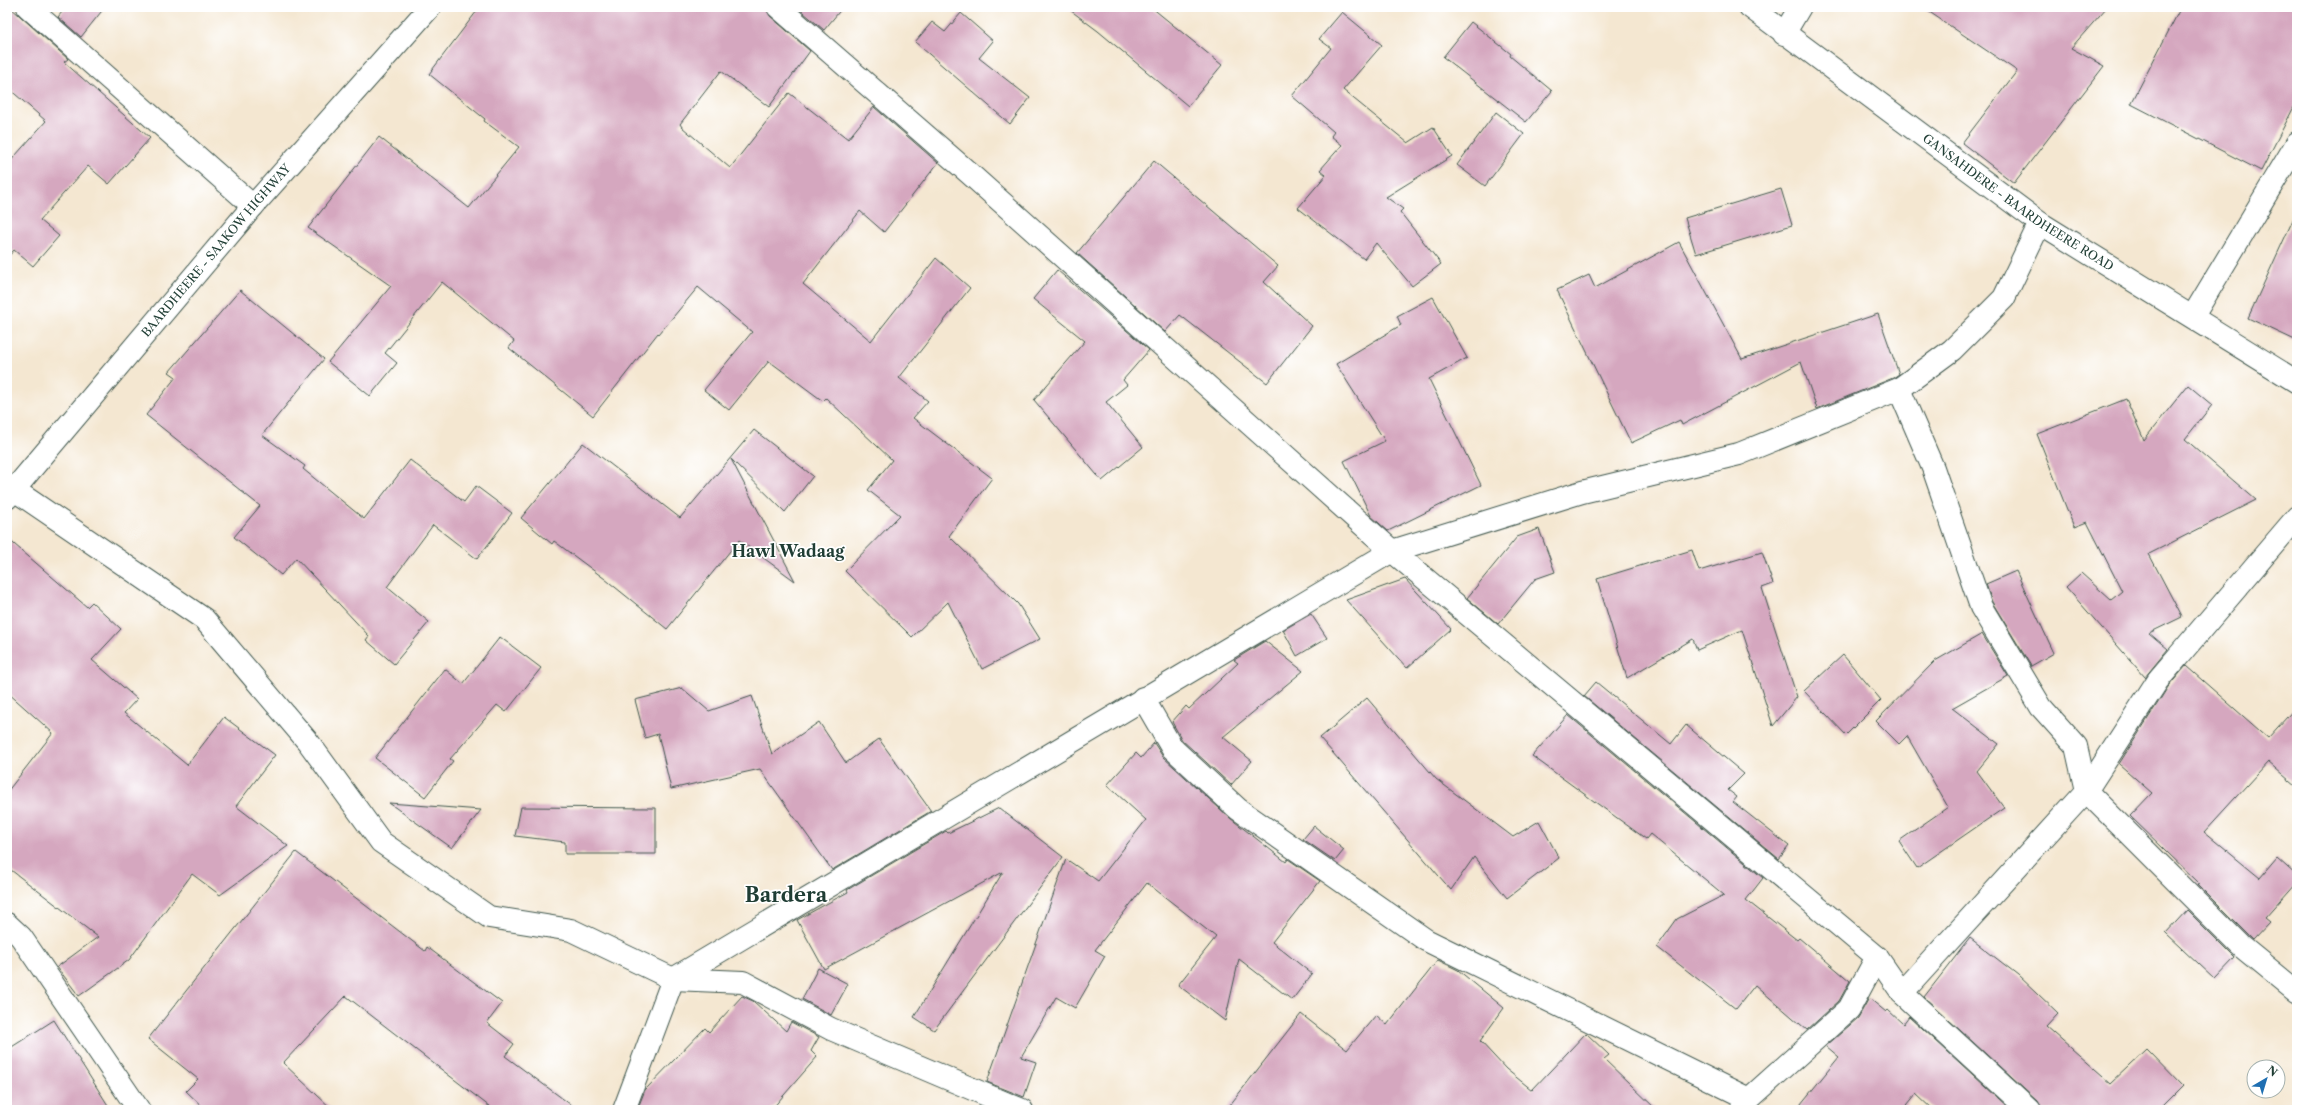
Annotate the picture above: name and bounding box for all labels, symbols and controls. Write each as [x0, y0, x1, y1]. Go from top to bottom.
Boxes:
street label: GANSAHDERE - BAARDHEERE ROAD [1920, 130, 2117, 274]
street label: BAARDHEERE - SAAKOW HIGHWAY [138, 160, 294, 340]
district label: Hawl Wadaag [732, 541, 845, 561]
district label: Bardera [745, 883, 828, 907]
north arrow [2246, 1059, 2286, 1099]
text: N [2264, 1063, 2281, 1080]

